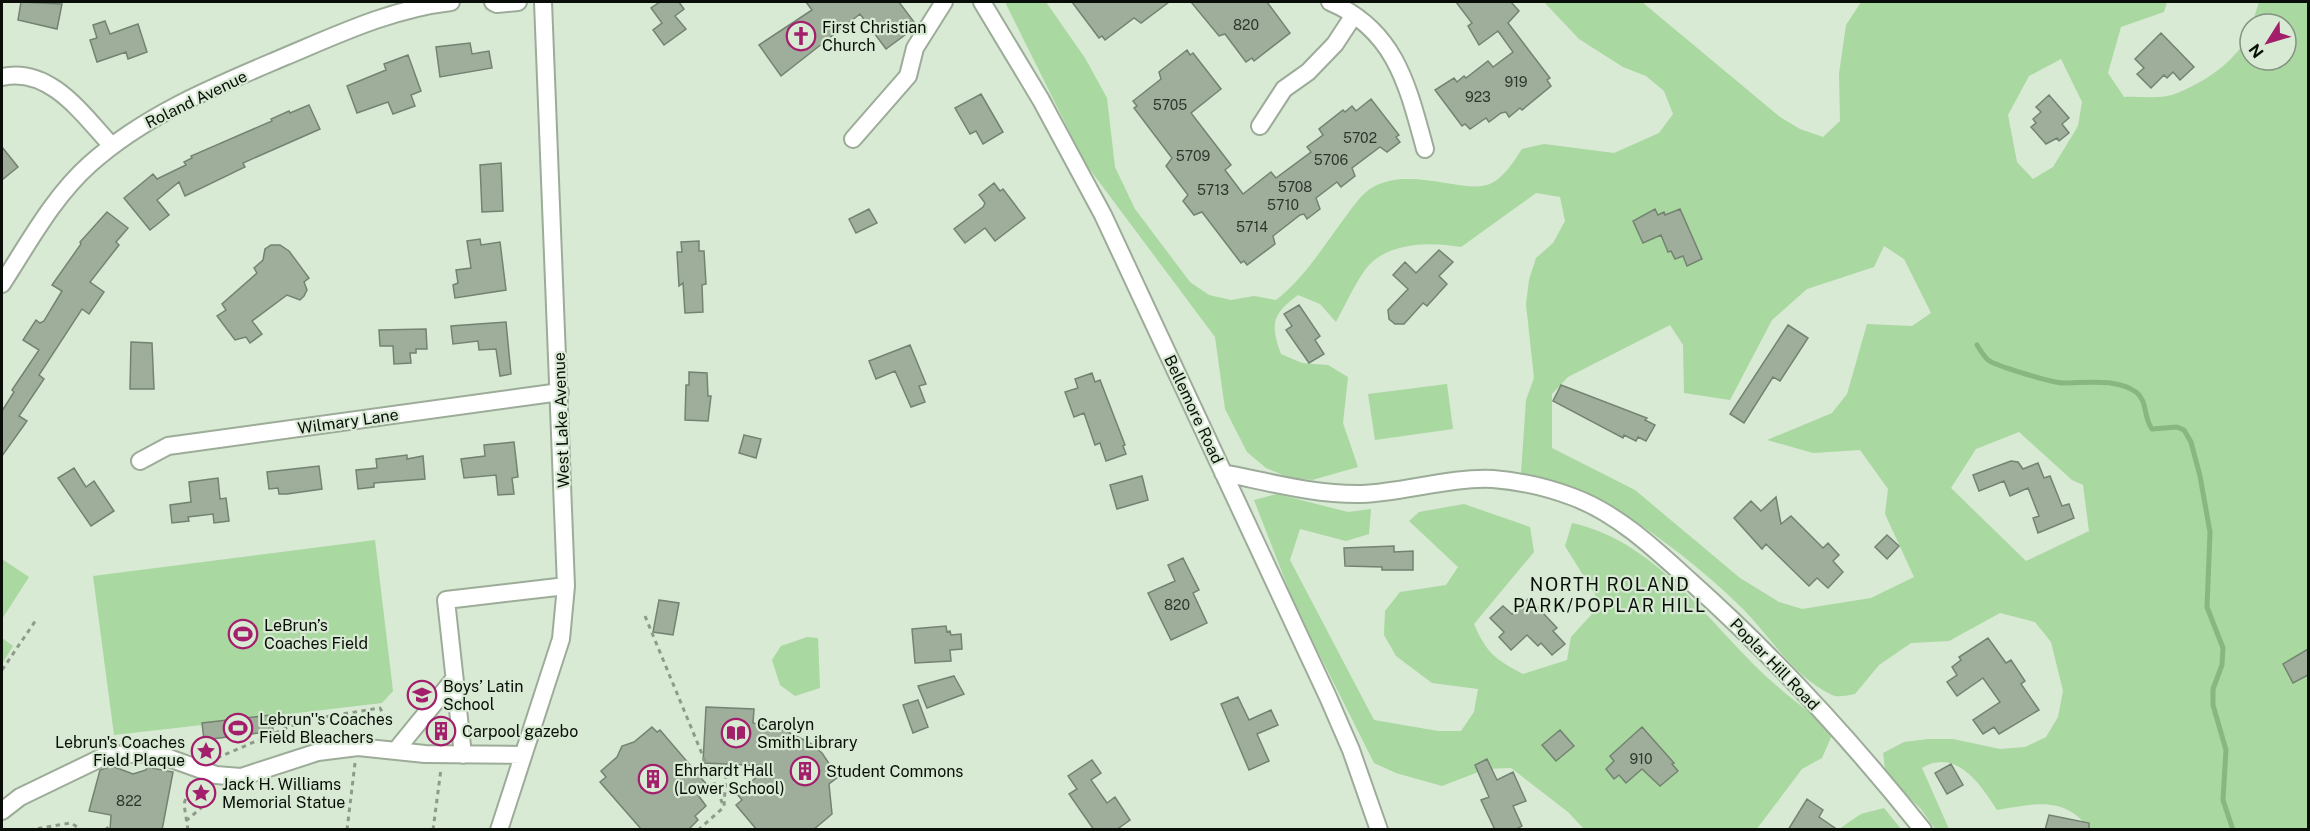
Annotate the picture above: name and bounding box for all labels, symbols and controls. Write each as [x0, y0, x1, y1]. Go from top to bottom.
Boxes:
north arrow [2238, 12, 2298, 72]
house number: 820 [1233, 17, 1259, 33]
place label: First Christian Church [822, 18, 926, 55]
church icon: First Christian Church [785, 20, 817, 52]
text: N [2245, 40, 2268, 61]
street label: Roland Avenue [142, 67, 250, 132]
house number: 919 [1504, 74, 1528, 90]
house number: 923 [1465, 89, 1491, 105]
house number: 5705 [1153, 97, 1187, 113]
house number: 5702 [1343, 130, 1377, 146]
house number: 5709 [1176, 148, 1210, 164]
house number: 5706 [1314, 152, 1348, 168]
house number: 5708 [1278, 179, 1312, 195]
house number: 5713 [1197, 182, 1229, 198]
house number: 5710 [1267, 197, 1299, 213]
house number: 5714 [1236, 219, 1268, 235]
street label: West Lake Avenue [550, 352, 573, 488]
street label: Bellemore Road [1160, 352, 1227, 467]
street label: Wilmary Lane [296, 405, 400, 438]
district label: NORTH ROLAND PARK/POPLAR HILL [1513, 574, 1707, 616]
house number: 820 [1164, 597, 1190, 613]
street label: Poplar Hill Road [1726, 615, 1823, 714]
place label: LeBrun’s Coaches Field [264, 616, 368, 653]
sports icon: LeBrun’s Coaches Field [227, 618, 259, 650]
place label: Boys’ Latin School [443, 677, 523, 714]
school or university icon: Boys’ Latin School [406, 679, 438, 711]
place label: Lebrun''s Coaches Field Bleachers [259, 710, 393, 747]
sports icon: Lebrun''s Coaches Field Bleachers [222, 712, 254, 744]
building icon: Carpool gazebo [425, 715, 457, 747]
place label: Carolyn Smith Library [757, 715, 858, 752]
library icon: Carolyn Smith Library [720, 717, 752, 749]
place label: Carpool gazebo [462, 722, 578, 741]
place label: Lebrun's Coaches Field Plaque [55, 733, 185, 770]
place icon: Lebrun's Coaches Field Plaque [190, 735, 222, 767]
house number: 910 [1629, 751, 1653, 767]
building icon: Student Commons [789, 755, 821, 787]
place label: Ehrhardt Hall (Lower School) [674, 761, 785, 798]
place label: Student Commons [826, 762, 963, 781]
building icon: Ehrhardt Hall (Lower School) [637, 763, 669, 795]
place label: Jack H. Williams Memorial Statue [222, 775, 345, 812]
place icon: Jack H. Williams Memorial Statue [185, 777, 217, 809]
house number: 822 [116, 793, 142, 809]

